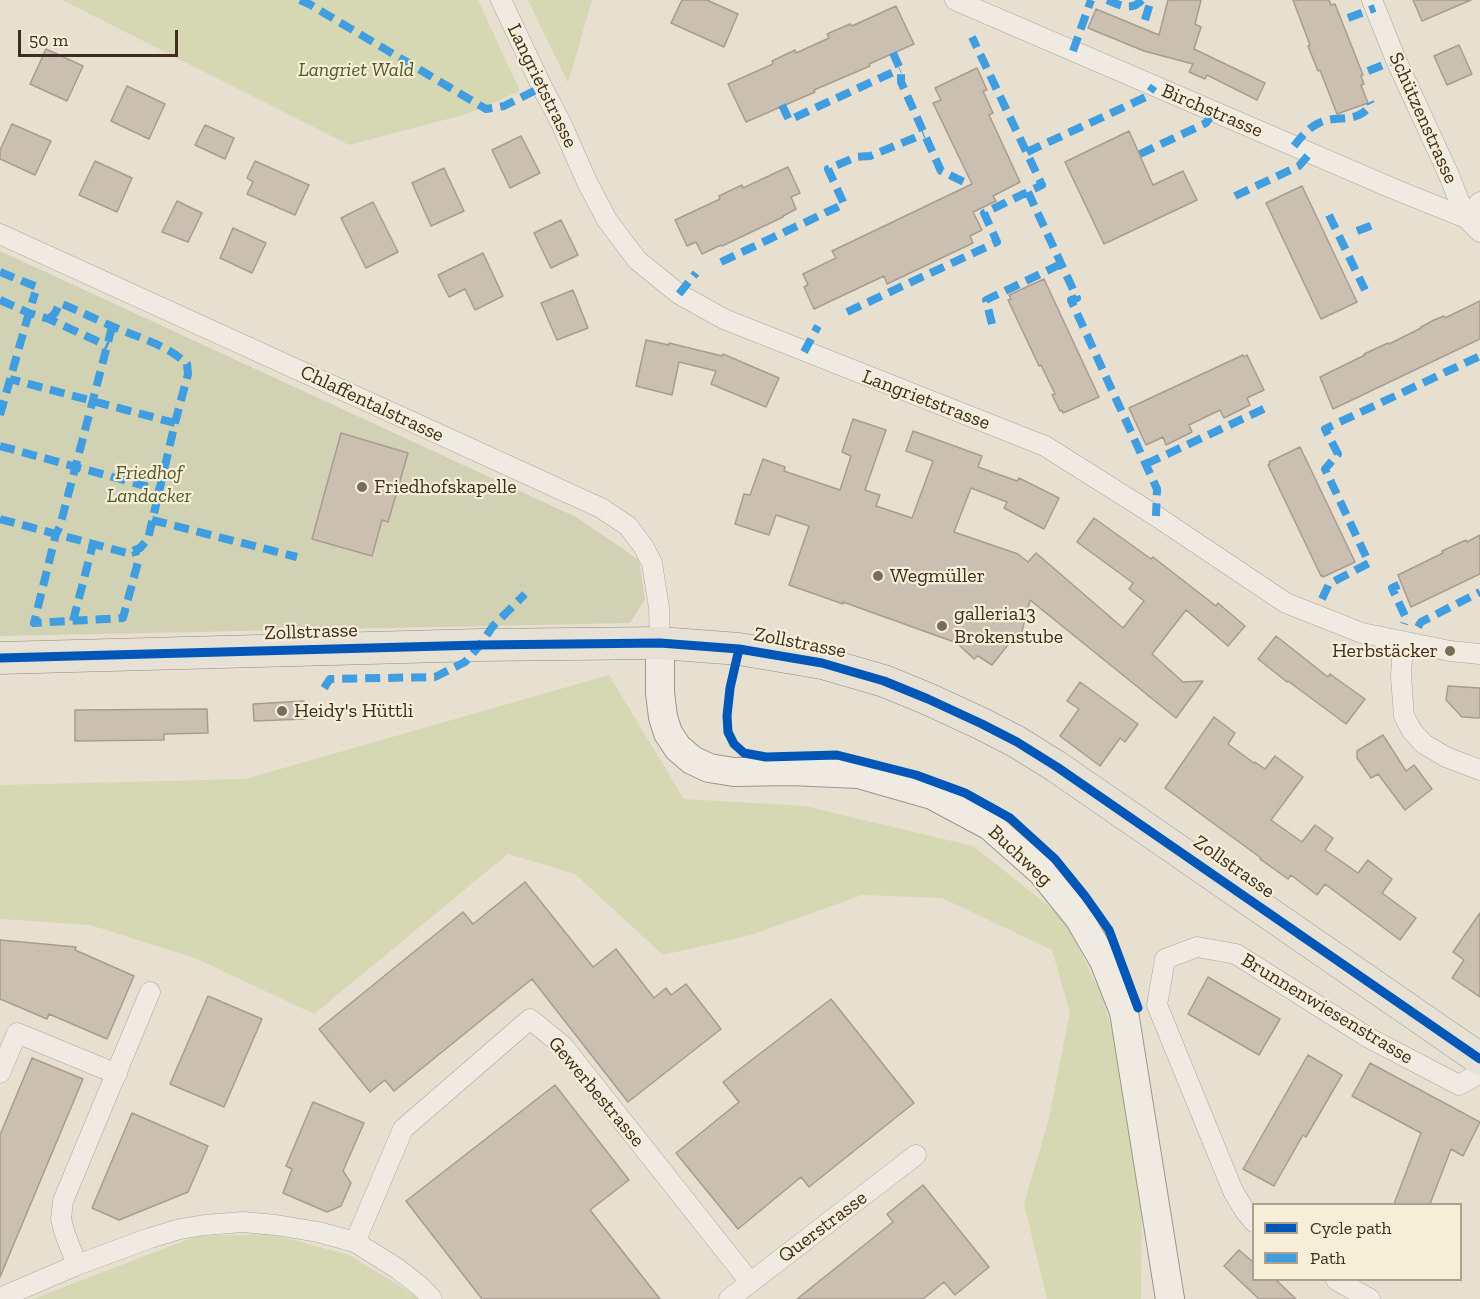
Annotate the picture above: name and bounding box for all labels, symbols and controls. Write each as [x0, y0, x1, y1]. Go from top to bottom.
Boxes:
scale bar [21, 18, 182, 56]
street label: Langrietstrasse [502, 20, 582, 152]
text: 50 m [29, 29, 68, 51]
street label: Schützenstrasse [1383, 49, 1463, 187]
park label: Langriet Wald [298, 58, 414, 82]
street label: Birchstrasse [1158, 79, 1266, 143]
street label: Chlaffentalstrasse [296, 360, 448, 448]
street label: Langrietstrasse [859, 365, 993, 435]
park label: Friedhof Landacker [107, 461, 191, 508]
place label: Friedhofskapelle [374, 475, 517, 499]
marker: Friedhofskapelle [355, 480, 369, 494]
place label: Wegmüller [890, 564, 985, 588]
marker: Wegmüller [871, 569, 885, 583]
place label: galleria13 Brokenstube [954, 602, 1063, 649]
street label: Zollstrasse [264, 618, 358, 646]
marker: galleria13 Brokenstube [935, 619, 949, 633]
street label: Zollstrasse [752, 622, 848, 664]
place label: Herbstäcker [1332, 639, 1438, 663]
marker: Herbstäcker [1443, 644, 1457, 658]
place label: Heidy's Hüttli [294, 699, 413, 723]
marker: Heidy's Hüttli [275, 704, 289, 718]
street label: Buchweg [983, 820, 1057, 892]
street label: Zollstrasse [1189, 830, 1279, 904]
street label: Brunnenwiesenstrasse [1237, 948, 1417, 1070]
street label: Gewerbestrasse [543, 1032, 649, 1152]
street label: Querstrasse [774, 1186, 872, 1268]
legend [1252, 1203, 1462, 1281]
text: Cycle path [1310, 1217, 1392, 1239]
text: Path [1310, 1247, 1346, 1269]

